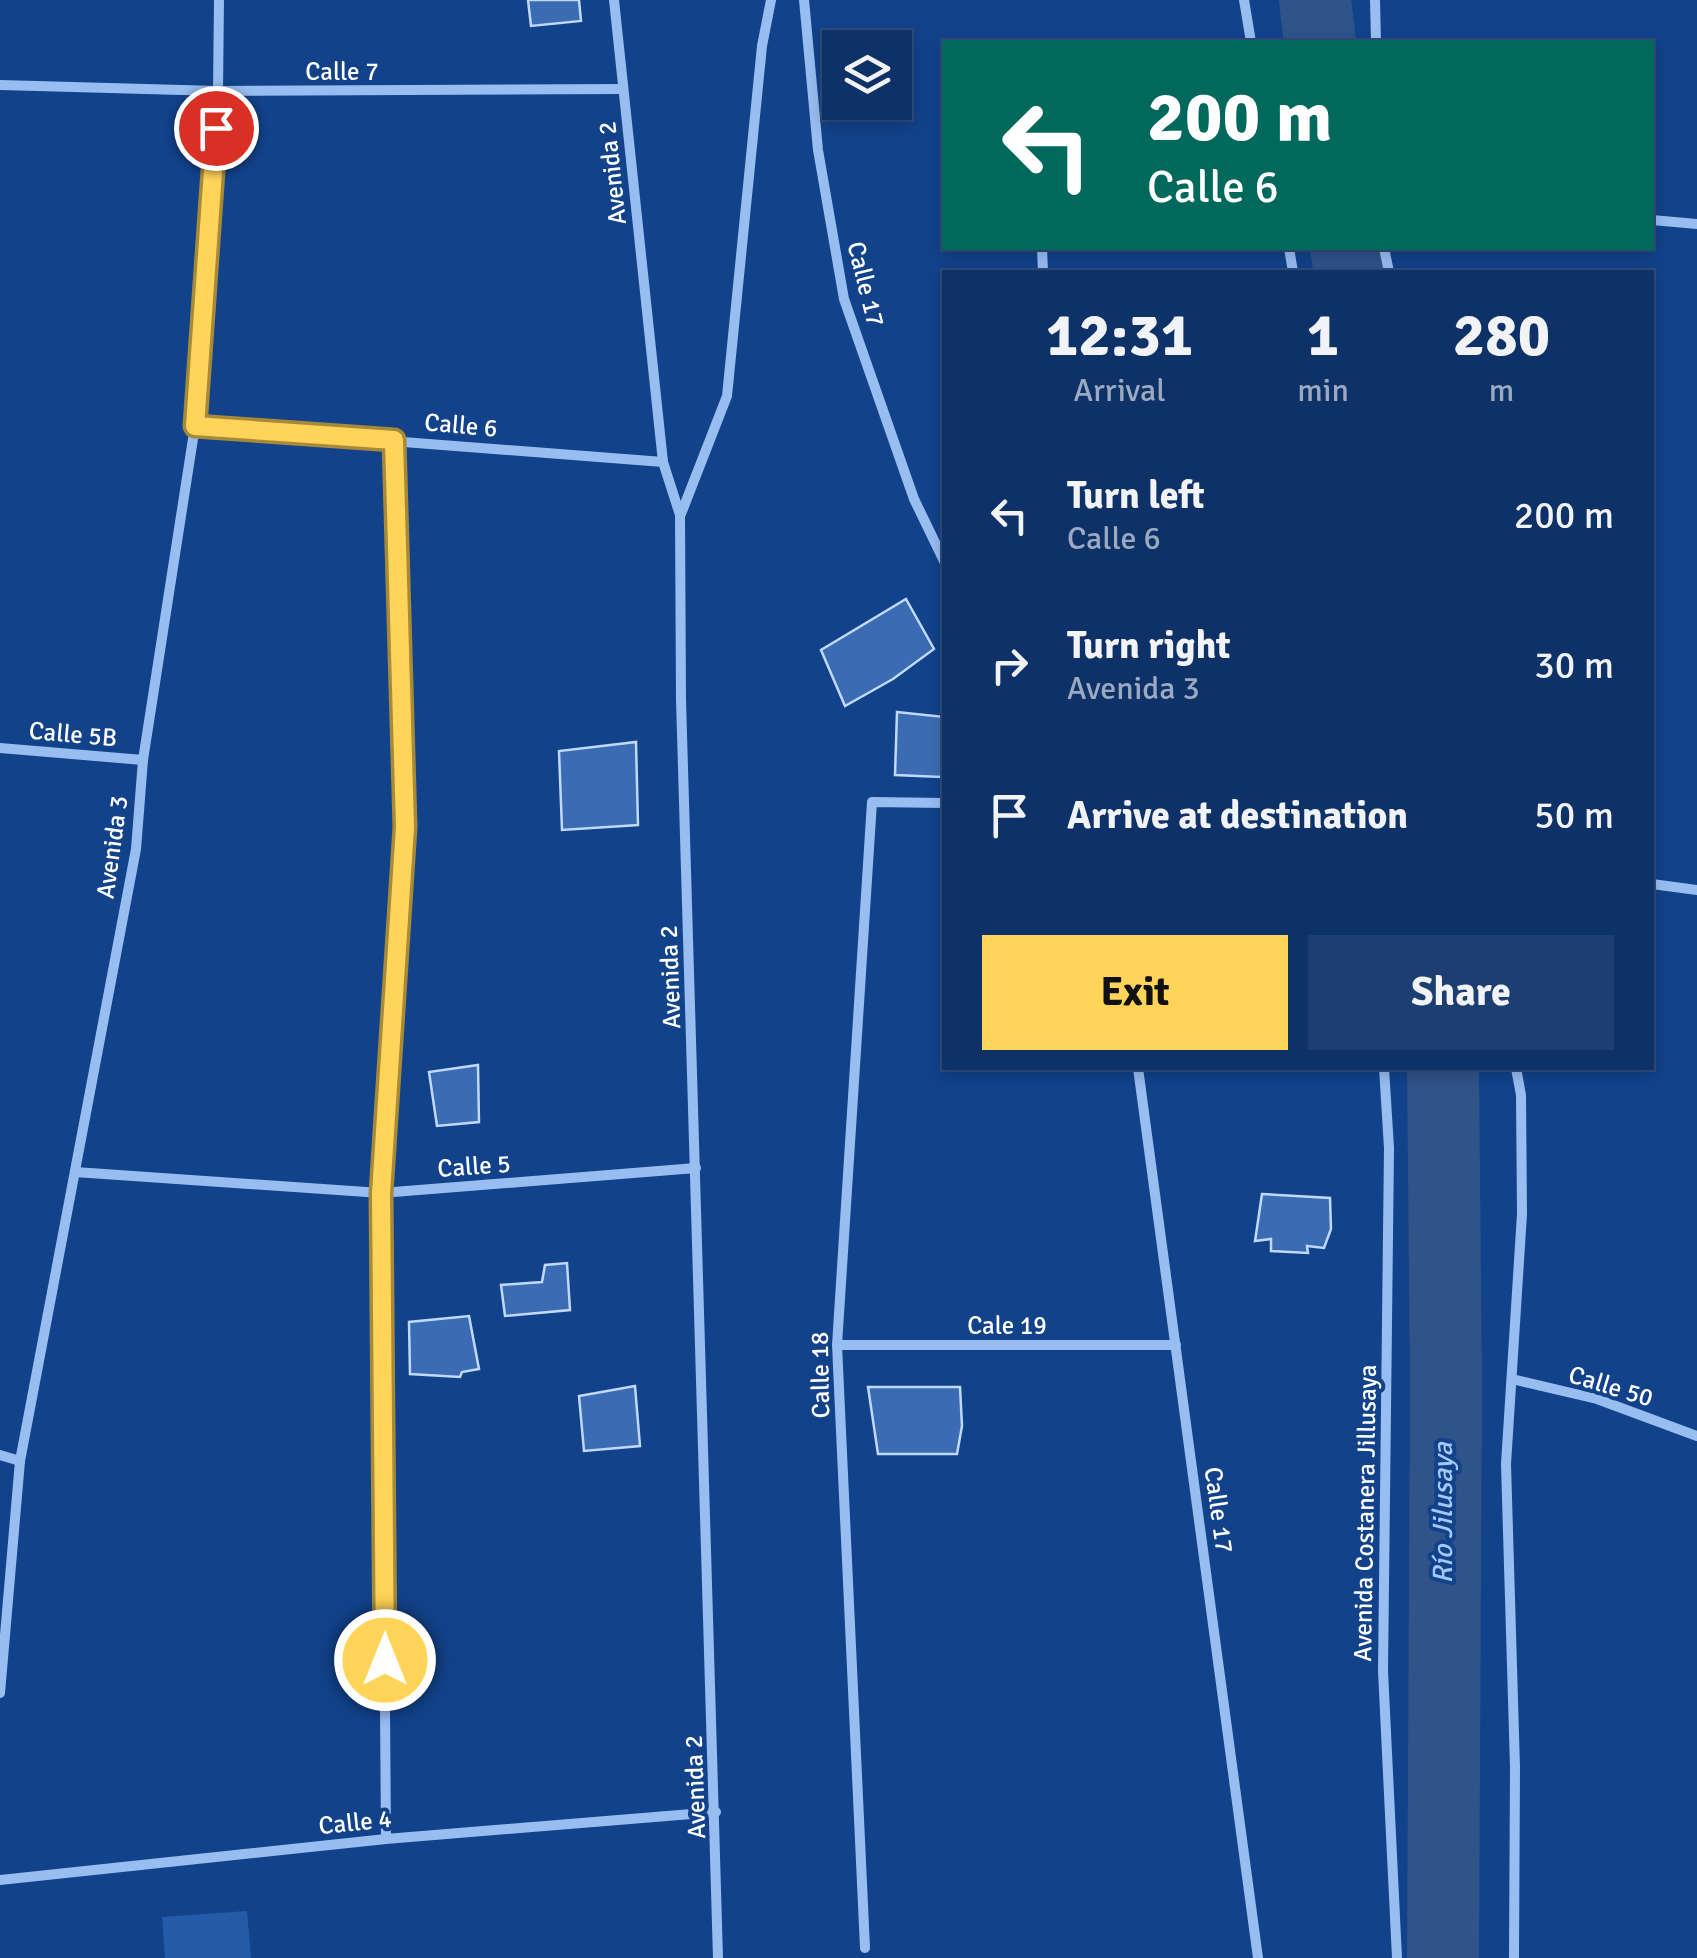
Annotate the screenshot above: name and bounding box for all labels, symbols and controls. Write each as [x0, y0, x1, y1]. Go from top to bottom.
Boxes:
map controls [822, 30, 912, 120]
button: layers [822, 30, 912, 120]
street label: Calle 7 [305, 56, 379, 87]
text: 200 m [1147, 74, 1332, 160]
icon: left [982, 80, 1112, 210]
pin [174, 86, 259, 171]
icon: arrive [189, 101, 244, 156]
street label: Avenida 2 [591, 120, 633, 226]
text: Calle 6 [1147, 160, 1279, 215]
street label: Calle 17 [840, 238, 892, 330]
text: 12:31 [1046, 299, 1193, 373]
text: 1 [1307, 299, 1339, 373]
text: 280 [1453, 299, 1550, 373]
text: Arrival [1074, 371, 1166, 410]
text: min [1297, 371, 1349, 410]
text: m [1489, 371, 1514, 410]
street label: Calle 6 [423, 406, 499, 444]
text: Turn left [1067, 472, 1205, 519]
icon: left [982, 488, 1037, 543]
text: 200 m [1514, 492, 1614, 539]
text: Calle 6 [1067, 519, 1161, 558]
text: Turn right [1067, 622, 1231, 669]
icon: right [982, 638, 1037, 693]
text: 30 m [1534, 642, 1614, 689]
text: Avenida 3 [1067, 669, 1200, 708]
street label: Calle 5B [28, 715, 118, 753]
icon: arrive [982, 788, 1037, 843]
text: Arrive at destination [1067, 792, 1408, 839]
text: 50 m [1534, 792, 1614, 839]
street label: Avenida 3 [89, 793, 135, 901]
street label: Avenida 2 [653, 925, 687, 1029]
button: Exit [982, 935, 1288, 1050]
button: Share [1308, 935, 1614, 1050]
street label: Calle 5 [436, 1148, 512, 1184]
street label: Cale 19 [967, 1310, 1047, 1341]
street label: Calle 18 [804, 1331, 836, 1419]
street label: Calle 50 [1565, 1358, 1657, 1414]
street label: Avenida Costanera Jillusaya [1347, 1364, 1383, 1662]
water label: Río Jilusaya [1426, 1441, 1460, 1584]
street label: Calle 17 [1198, 1465, 1240, 1555]
position arrow [333, 1608, 437, 1712]
street label: Avenida 2 [678, 1735, 712, 1839]
street label: Calle 4 [317, 1803, 393, 1841]

